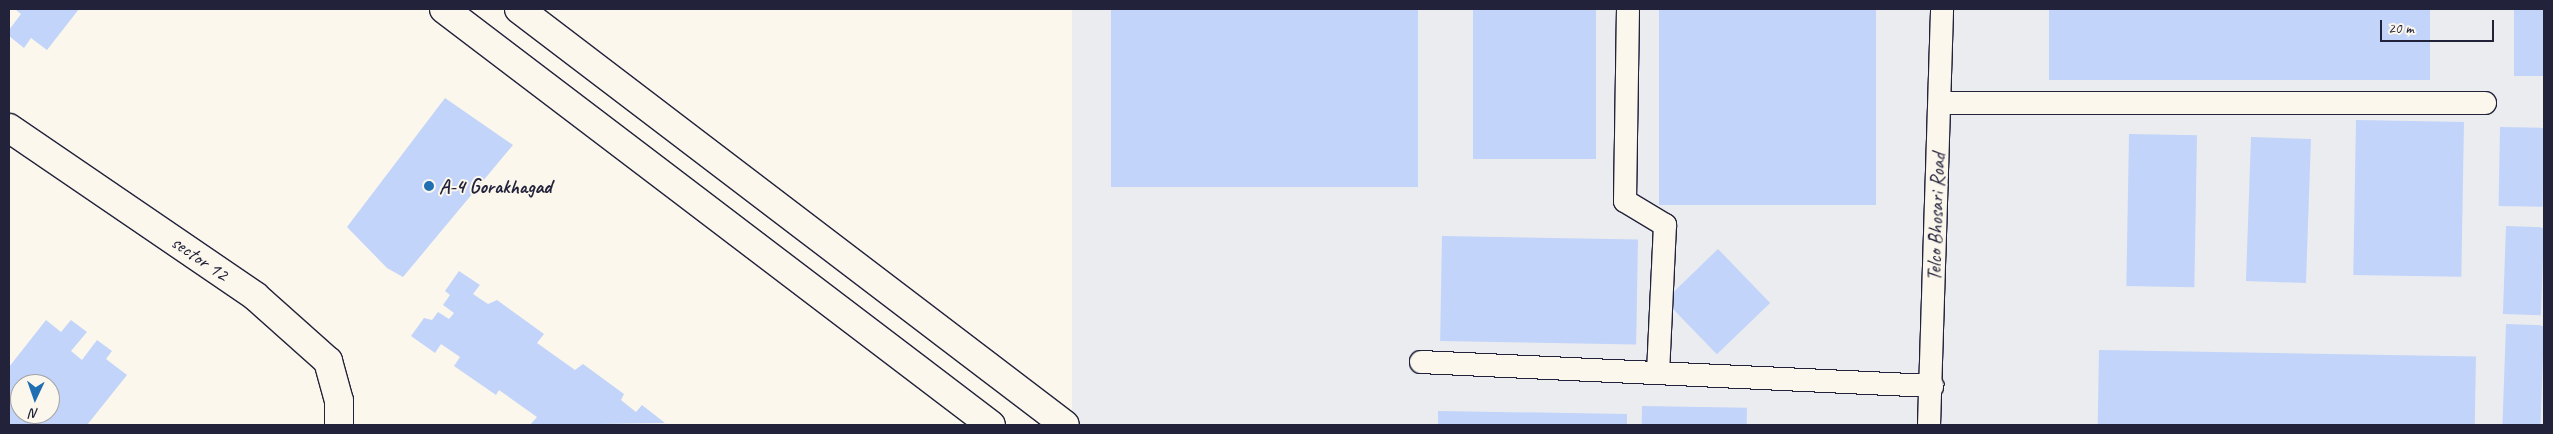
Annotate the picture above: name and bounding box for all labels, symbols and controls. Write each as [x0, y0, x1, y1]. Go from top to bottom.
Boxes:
scale bar [2383, 10, 2497, 42]
text: 20 m [2388, 19, 2414, 38]
street label: Telco Bhosari Road [1922, 153, 1950, 281]
place label: A-4 Gorakhagad [439, 174, 551, 198]
marker: A-4 Gorakhagad [423, 180, 435, 192]
street label: sector 12 [167, 230, 233, 286]
north arrow [10, 374, 60, 424]
text: N [29, 405, 39, 422]

